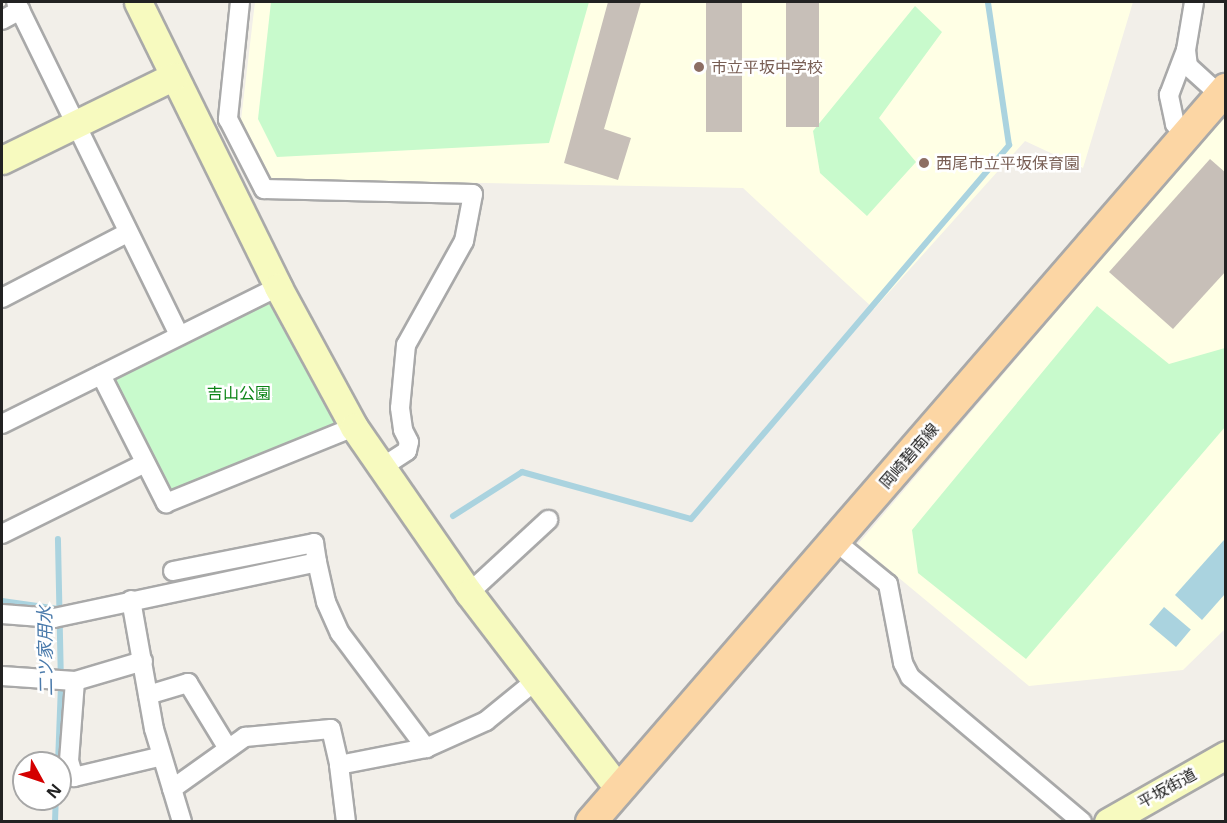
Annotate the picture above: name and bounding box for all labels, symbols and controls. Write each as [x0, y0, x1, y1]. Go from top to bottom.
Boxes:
place label: 市立平坂中学校 [711, 57, 823, 77]
marker: 市立平坂中学校 [692, 60, 706, 74]
place label: 西尾市立平坂保育園 [936, 153, 1080, 173]
marker: 西尾市立平坂保育園 [917, 156, 931, 170]
park label: 吉山公園 [207, 383, 271, 403]
street label: 岡崎碧南線 [876, 420, 942, 492]
water label: 二ツ家用水 [33, 606, 57, 696]
north arrow [12, 751, 72, 811]
street label: 平坂街道 [1134, 764, 1200, 812]
text: N [42, 779, 67, 803]

